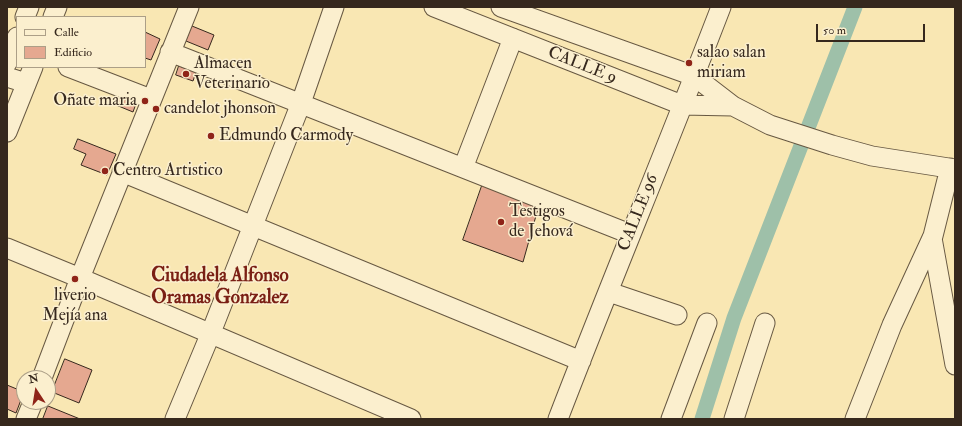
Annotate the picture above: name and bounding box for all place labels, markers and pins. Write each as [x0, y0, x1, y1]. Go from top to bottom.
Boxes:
place label: salao salan miriam [697, 43, 766, 83]
place label: Almacen Veterinario [194, 54, 270, 94]
marker: salao salan miriam [684, 58, 694, 68]
marker: Almacen Veterinario [181, 69, 191, 79]
place label: Oñate maria [53, 91, 137, 111]
marker: Oñate maria [140, 96, 150, 106]
place label: candelot jhonson [164, 99, 276, 119]
marker: candelot jhonson [151, 104, 161, 114]
place label: Edmundo Carmody [219, 126, 353, 146]
marker: Edmundo Carmody [206, 131, 216, 141]
place label: Centro Artistico [113, 161, 223, 181]
marker: Centro Artistico [100, 166, 110, 176]
place label: Testigos de Jehová [509, 202, 573, 242]
marker: Testigos de Jehová [496, 217, 506, 227]
marker: liverio Mejía ana [70, 274, 80, 284]
place label: liverio Mejía ana [42, 286, 108, 326]

